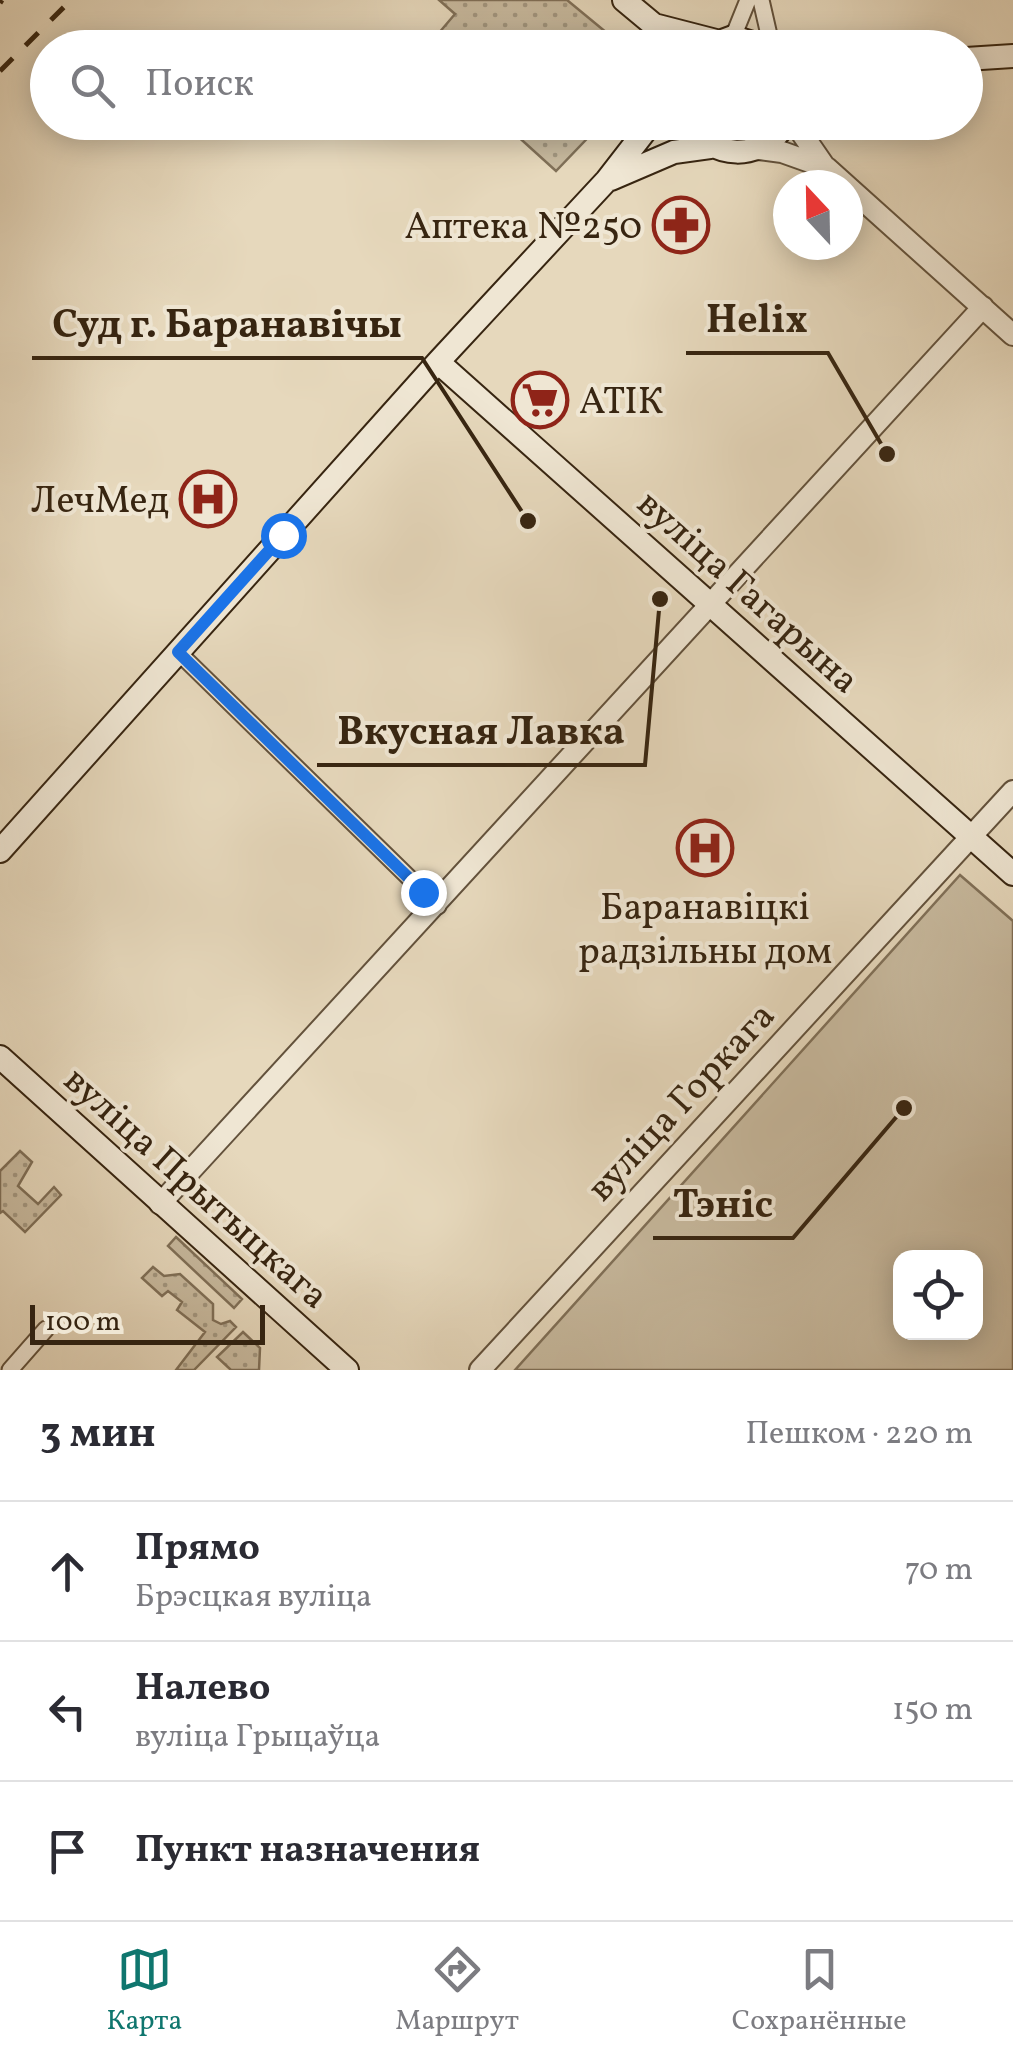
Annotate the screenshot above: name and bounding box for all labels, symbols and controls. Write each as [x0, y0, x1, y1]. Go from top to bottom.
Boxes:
search box [30, 30, 983, 140]
icon: search [65, 58, 120, 113]
text: Поиск [145, 59, 254, 112]
north arrow [773, 170, 863, 260]
pharmacy icon: Аптека №250 [651, 195, 711, 255]
place label: Аптека №250 [404, 202, 642, 255]
callout: Helix [686, 283, 828, 353]
callout: Суд г. Баранавічы [32, 288, 422, 358]
text: Helix [706, 294, 808, 350]
text: Суд г. Баранавічы [52, 299, 402, 355]
supermarket icon: АТІК [510, 370, 570, 430]
place label: АТІК [579, 377, 664, 430]
hospital icon: ЛечМед [178, 469, 238, 529]
place label: ЛечМед [31, 476, 169, 529]
street label: вуліца Гагарына [624, 479, 869, 708]
route start [261, 513, 307, 559]
callout: Вкусная Лавка [317, 695, 645, 765]
text: Вкусная Лавка [337, 706, 625, 762]
hospital icon: Баранавіцкі радзільны дом [675, 818, 735, 878]
route end [401, 870, 447, 916]
place label: Баранавіцкі радзільны дом [578, 883, 832, 980]
street label: вуліца Горкага [576, 992, 789, 1215]
street label: вуліца Прытыцкага [51, 1056, 339, 1323]
callout: Тэніс [653, 1168, 793, 1238]
text: Тэніс [673, 1179, 773, 1235]
map controls [893, 1250, 983, 1340]
button: locate [893, 1250, 983, 1340]
scale bar [30, 1300, 265, 1344]
text: 100 m [45, 1303, 120, 1342]
text: 3 мин [40, 1406, 156, 1465]
text: Пешком · 220 m [745, 1413, 973, 1457]
text: Прямо [135, 1523, 260, 1576]
icon: ahead [40, 1544, 95, 1599]
text: 70 m [905, 1549, 973, 1593]
text: Брэсцкая вуліца [135, 1576, 372, 1620]
text: Налево [135, 1663, 271, 1716]
icon: left [40, 1684, 95, 1739]
text: 150 m [892, 1689, 973, 1733]
text: вуліца Грыцаўца [135, 1716, 380, 1760]
icon: arrive [40, 1824, 95, 1879]
text: Пункт назначения [135, 1825, 480, 1878]
tab: Карта [106, 1942, 182, 2041]
tab: Маршрут [395, 1942, 519, 2041]
tab: Сохранённые [732, 1942, 907, 2041]

